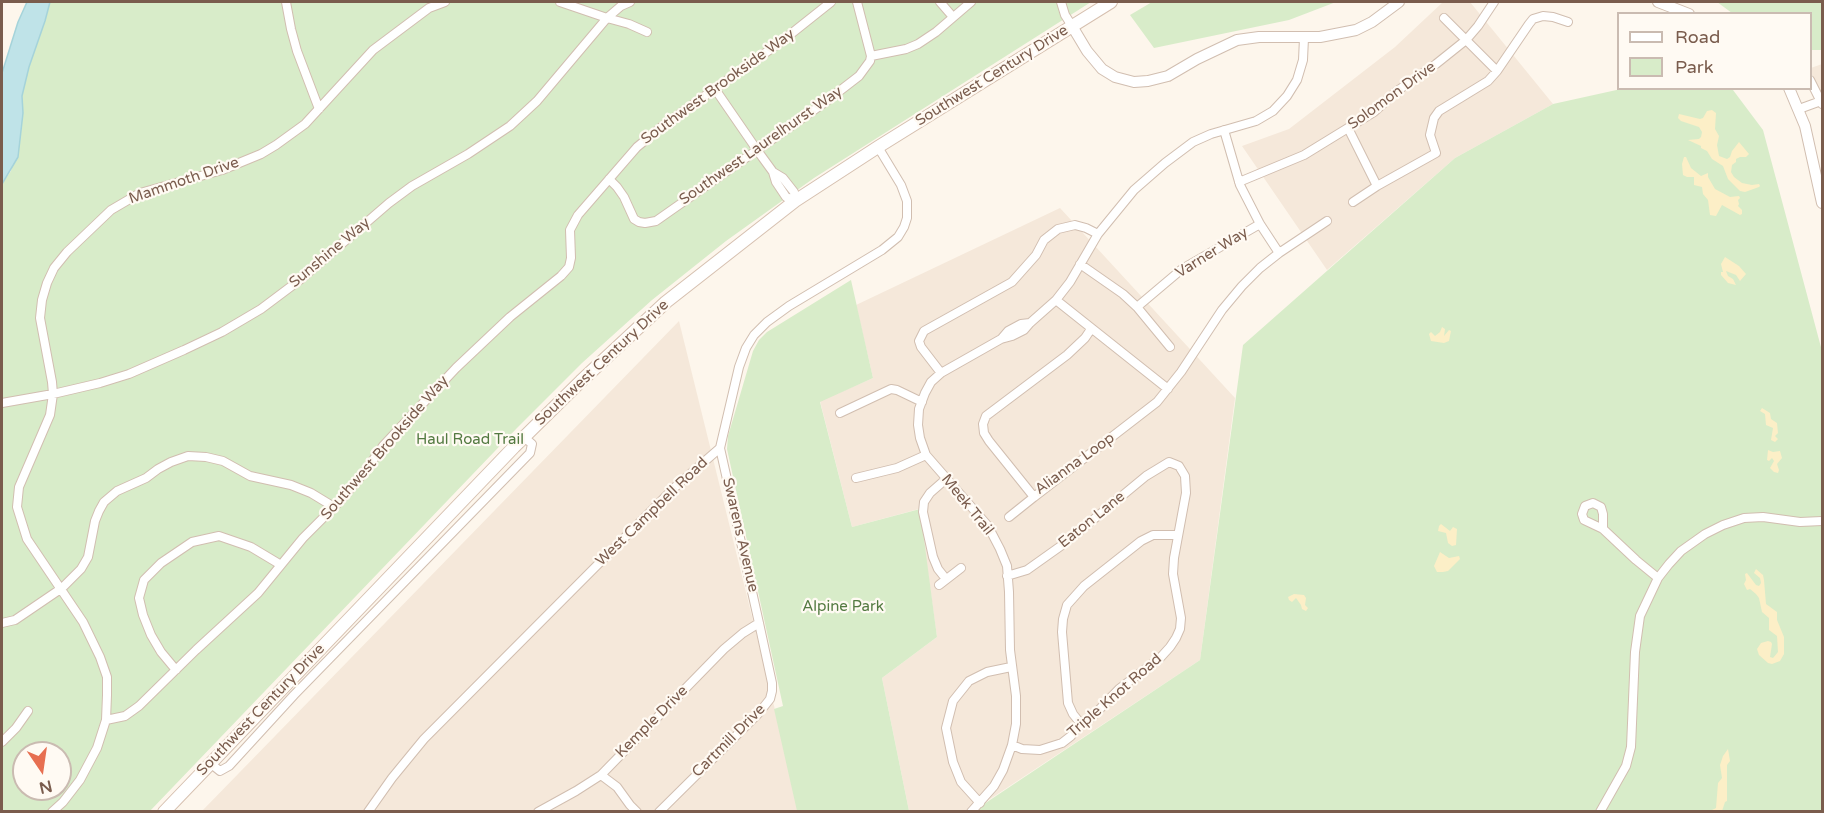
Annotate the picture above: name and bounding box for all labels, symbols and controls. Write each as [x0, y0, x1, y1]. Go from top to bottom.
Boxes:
legend [1617, 12, 1812, 90]
street label: Southwest Century Drive [912, 22, 1072, 130]
street label: Southwest Brookside Way [638, 25, 798, 149]
text: Road [1675, 26, 1720, 48]
text: Park [1675, 56, 1713, 78]
street label: Solomon Drive [1345, 58, 1439, 134]
street label: Southwest Laurelhurst Way [676, 83, 846, 209]
street label: Mammoth Drive [127, 154, 241, 208]
street label: Sunshine Way [286, 214, 374, 292]
street label: Varner Way [1172, 224, 1252, 282]
street label: Southwest Century Drive [531, 296, 673, 430]
street label: Southwest Brookside Way [317, 372, 453, 524]
street label: Alianna Loop [1032, 429, 1118, 499]
park label: Haul Road Trail [416, 431, 524, 449]
street label: West Campbell Road [592, 454, 712, 570]
street label: Meek Trail [937, 471, 997, 539]
street label: Swarens Avenue [718, 476, 762, 594]
street label: Eaton Lane [1055, 488, 1129, 552]
park label: Alpine Park [802, 598, 884, 616]
street label: Southwest Century Drive [193, 640, 329, 780]
street label: Triple Knot Road [1064, 650, 1166, 742]
street label: Kemple Drive [612, 682, 692, 762]
street label: Cartmill Drive [689, 701, 769, 781]
north arrow [12, 741, 72, 801]
text: N [37, 775, 54, 798]

